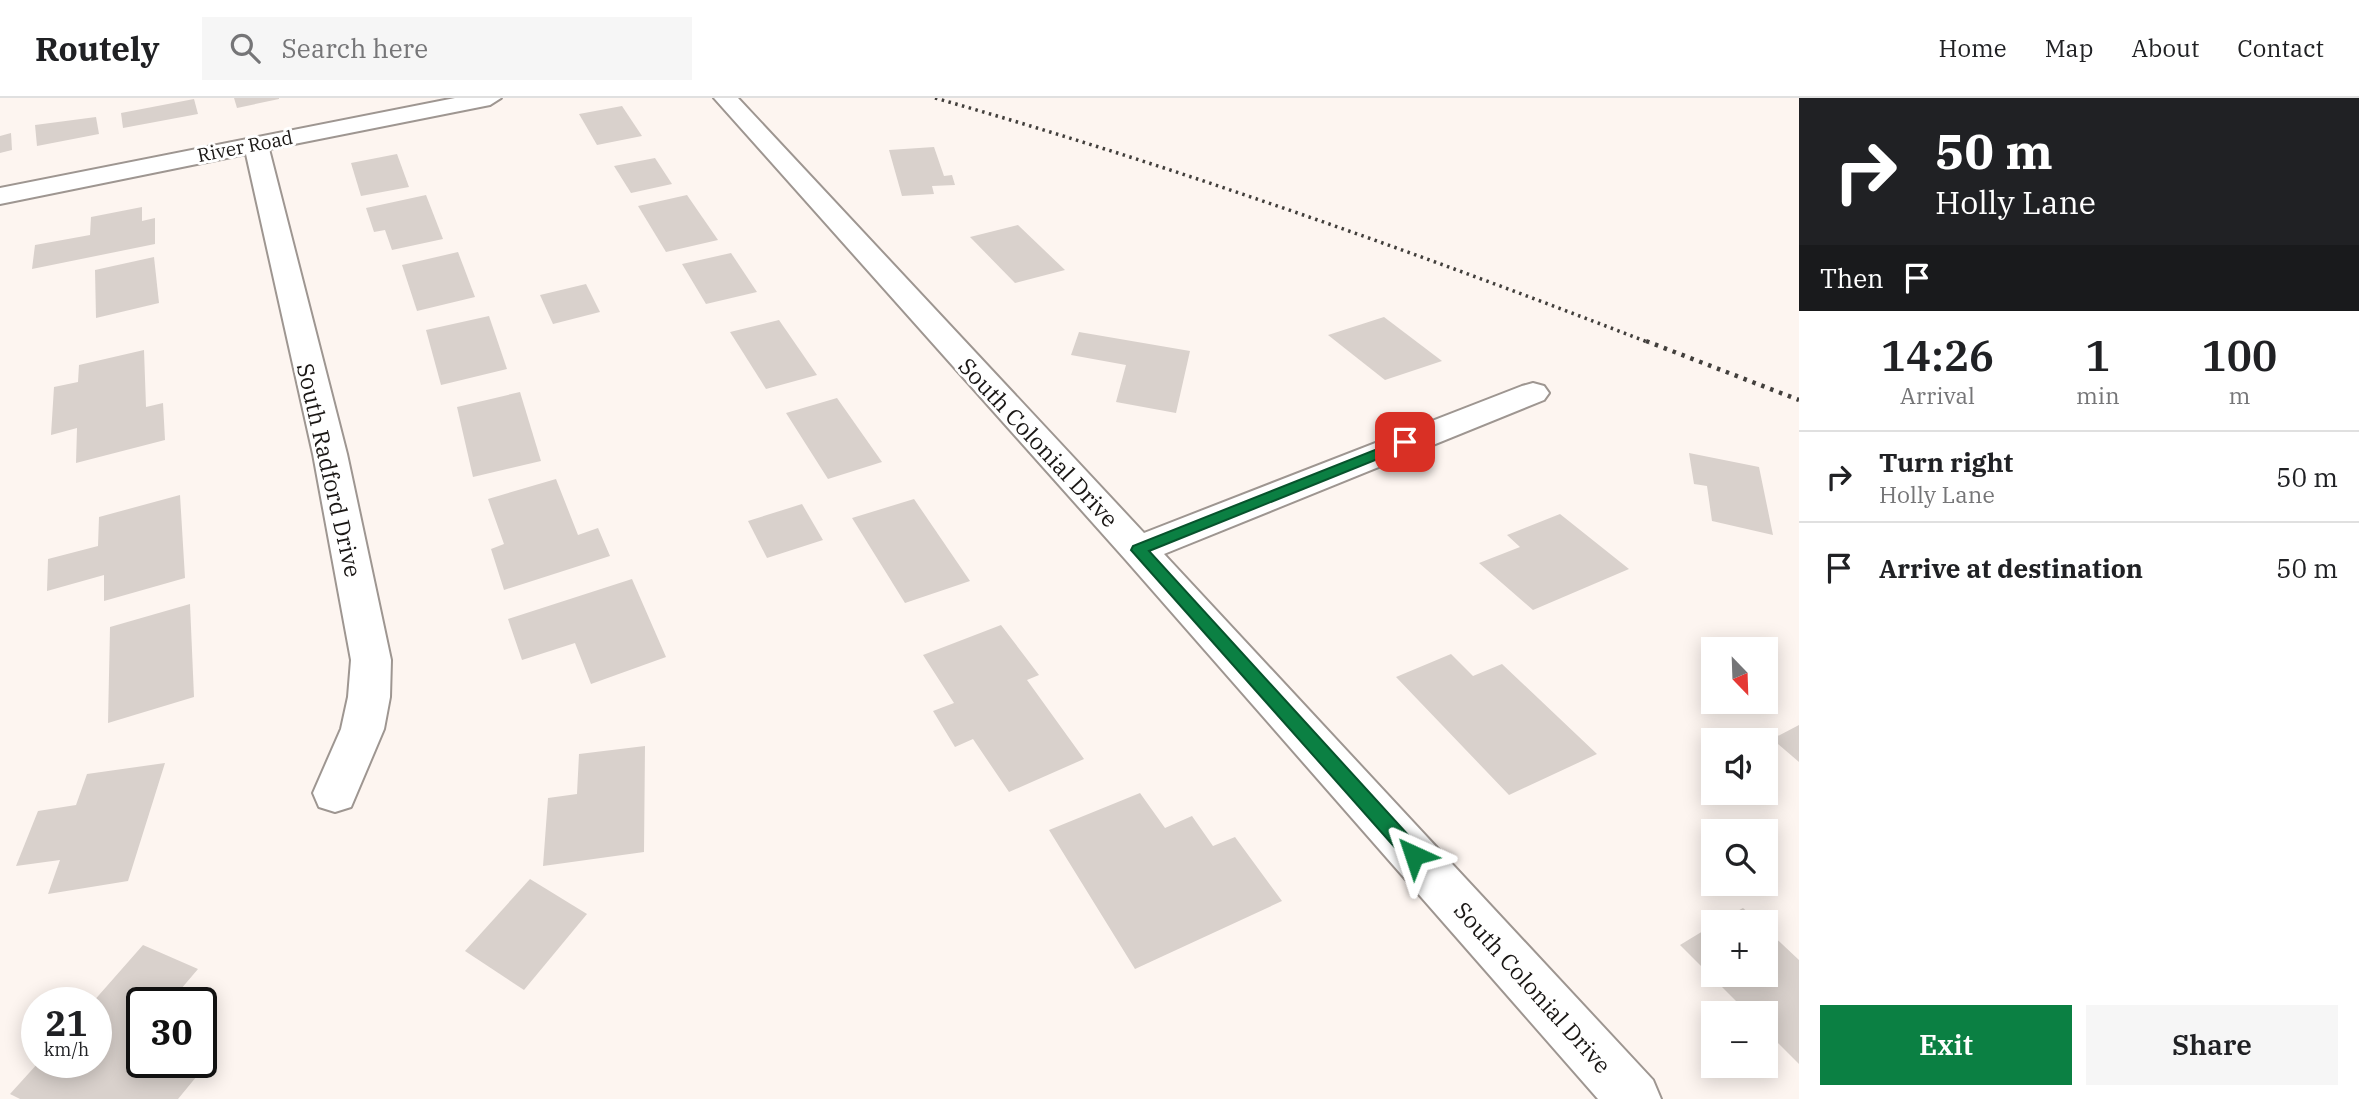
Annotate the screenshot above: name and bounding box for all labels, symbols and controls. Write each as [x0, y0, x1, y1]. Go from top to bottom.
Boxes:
search box [202, 17, 692, 80]
text: Routely [35, 27, 160, 70]
icon: search [226, 29, 264, 67]
text: Search here [282, 31, 428, 65]
text: Home [1939, 32, 2007, 64]
text: Map [2045, 32, 2093, 64]
text: About [2131, 32, 2199, 64]
text: Contact [2237, 32, 2324, 64]
text: 50 m [1935, 119, 2053, 182]
street label: River Road [195, 125, 295, 167]
icon: right [1820, 126, 1911, 217]
text: Holly Lane [1935, 181, 2096, 223]
icon: arrive [1898, 259, 1936, 297]
text: Then [1820, 261, 1884, 295]
text: 14:26 [1881, 328, 1994, 383]
text: 1 [2085, 328, 2110, 383]
text: 100 [2202, 328, 2277, 383]
street label: South Colonial Drive [953, 351, 1125, 533]
street label: South Radford Drive [291, 360, 369, 580]
text: Arrival [1900, 380, 1975, 410]
text: min [2076, 380, 2120, 410]
text: m [2228, 380, 2250, 410]
pin [1375, 412, 1435, 472]
icon: arrive [1386, 423, 1424, 461]
text: Turn right [1879, 445, 2013, 479]
icon: right [1820, 458, 1858, 496]
text: 50 m [2276, 460, 2338, 494]
text: Holly Lane [1879, 479, 1995, 509]
icon: arrive [1820, 549, 1858, 587]
text: Arrive at destination [1879, 551, 2143, 585]
text: 50 m [2276, 551, 2338, 585]
north arrow [1701, 637, 1778, 714]
map controls [1701, 637, 1778, 1078]
button: sound [1701, 728, 1778, 805]
position arrow [1377, 818, 1451, 892]
button: search [1701, 819, 1778, 896]
street label: South Colonial Drive [1448, 895, 1618, 1079]
button: + [1701, 910, 1778, 987]
speed limit sign: 30 [126, 987, 217, 1078]
text: 21 [45, 1000, 88, 1046]
button: − [1701, 1001, 1778, 1078]
button: Exit [1820, 1005, 2072, 1085]
button: Share [2086, 1005, 2338, 1085]
text: km/h [44, 1038, 89, 1061]

